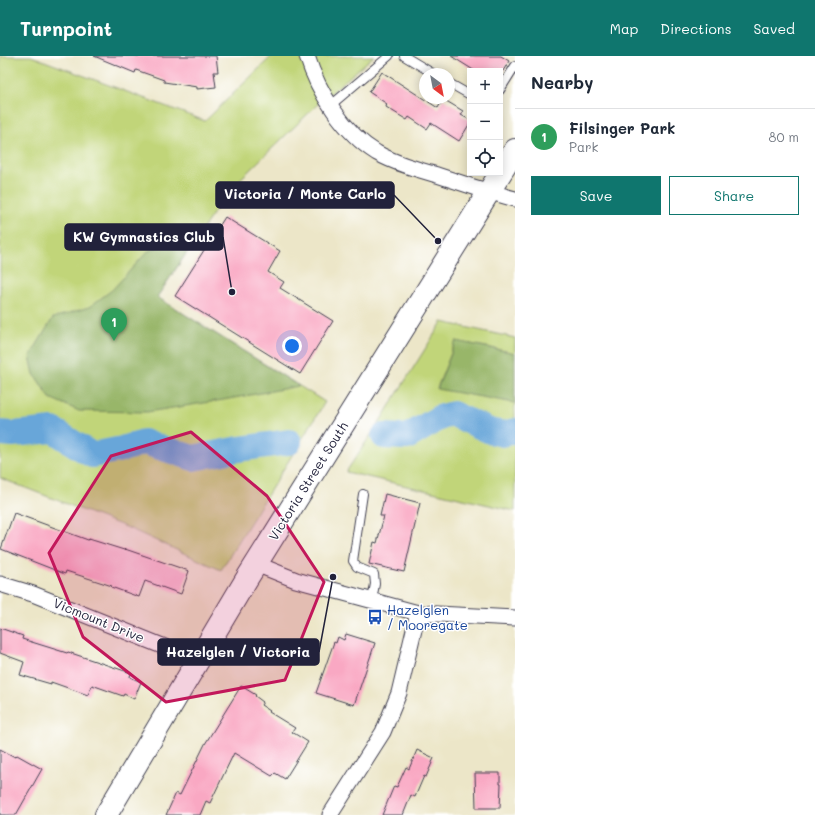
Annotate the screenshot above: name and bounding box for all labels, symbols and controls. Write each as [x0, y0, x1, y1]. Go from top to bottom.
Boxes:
text: Turnpoint [20, 16, 112, 41]
text: Map [610, 19, 638, 38]
text: Directions [660, 19, 731, 38]
text: Saved [753, 19, 795, 38]
north arrow [419, 68, 455, 104]
map controls [467, 68, 503, 176]
button: + [467, 68, 503, 104]
text: Nearby [531, 71, 593, 93]
button: − [467, 104, 503, 140]
text: Filsinger Park [569, 118, 675, 138]
text: 1 [541, 128, 547, 145]
text: 80 m [769, 128, 799, 145]
text: Park [569, 138, 598, 155]
button: locate [467, 140, 503, 176]
button: Save [531, 176, 661, 215]
button: Share [669, 176, 799, 215]
callout: Victoria / Monte Carlo [216, 182, 394, 208]
text: Victoria / Monte Carlo [224, 184, 386, 203]
callout: KW Gymnastics Club [65, 224, 223, 250]
text: KW Gymnastics Club [73, 227, 215, 246]
pin: 1 [101, 308, 127, 341]
your location [282, 336, 302, 356]
street label: Victoria Street South [264, 418, 351, 543]
street label: Vicmount Drive [51, 594, 147, 646]
place label: Hazelglen / Mooregate [387, 601, 468, 633]
bus stop icon: Hazelglen / Mooregate [366, 608, 384, 626]
callout: Hazelglen / Victoria [158, 639, 319, 665]
text: Hazelglen / Victoria [166, 642, 311, 661]

